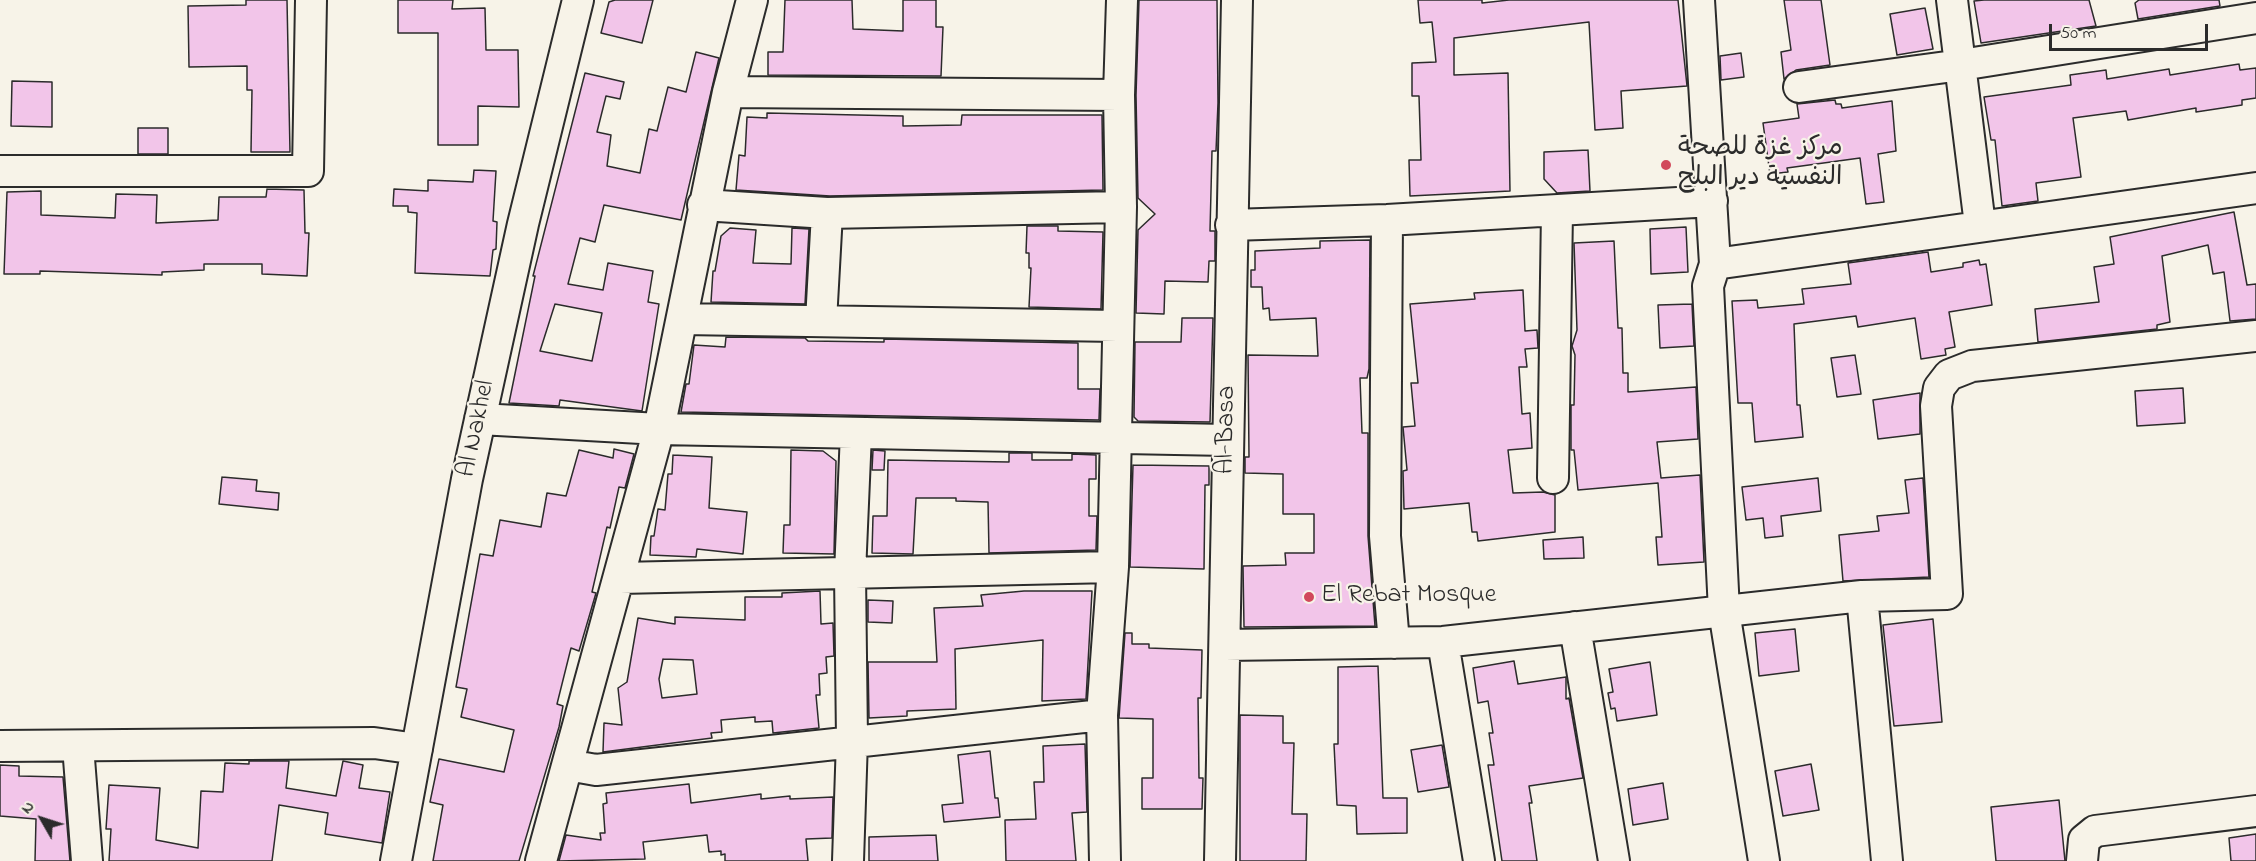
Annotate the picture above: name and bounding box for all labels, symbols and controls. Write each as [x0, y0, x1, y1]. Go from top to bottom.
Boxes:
scale bar [2052, 12, 2211, 50]
text: 50 m [2060, 21, 2097, 47]
place label: مركز غزة للصحة النفسية دير البلح [1678, 134, 1843, 195]
marker: مركز غزة للصحة النفسية دير البلح [1659, 158, 1673, 172]
street label: Al Nakhel [453, 378, 503, 480]
street label: Al-Basa [1212, 385, 1244, 475]
place label: El Rebat Mosque [1321, 581, 1496, 613]
marker: El Rebat Mosque [1302, 590, 1316, 604]
north arrow [12, 789, 72, 849]
text: N [15, 796, 41, 819]

